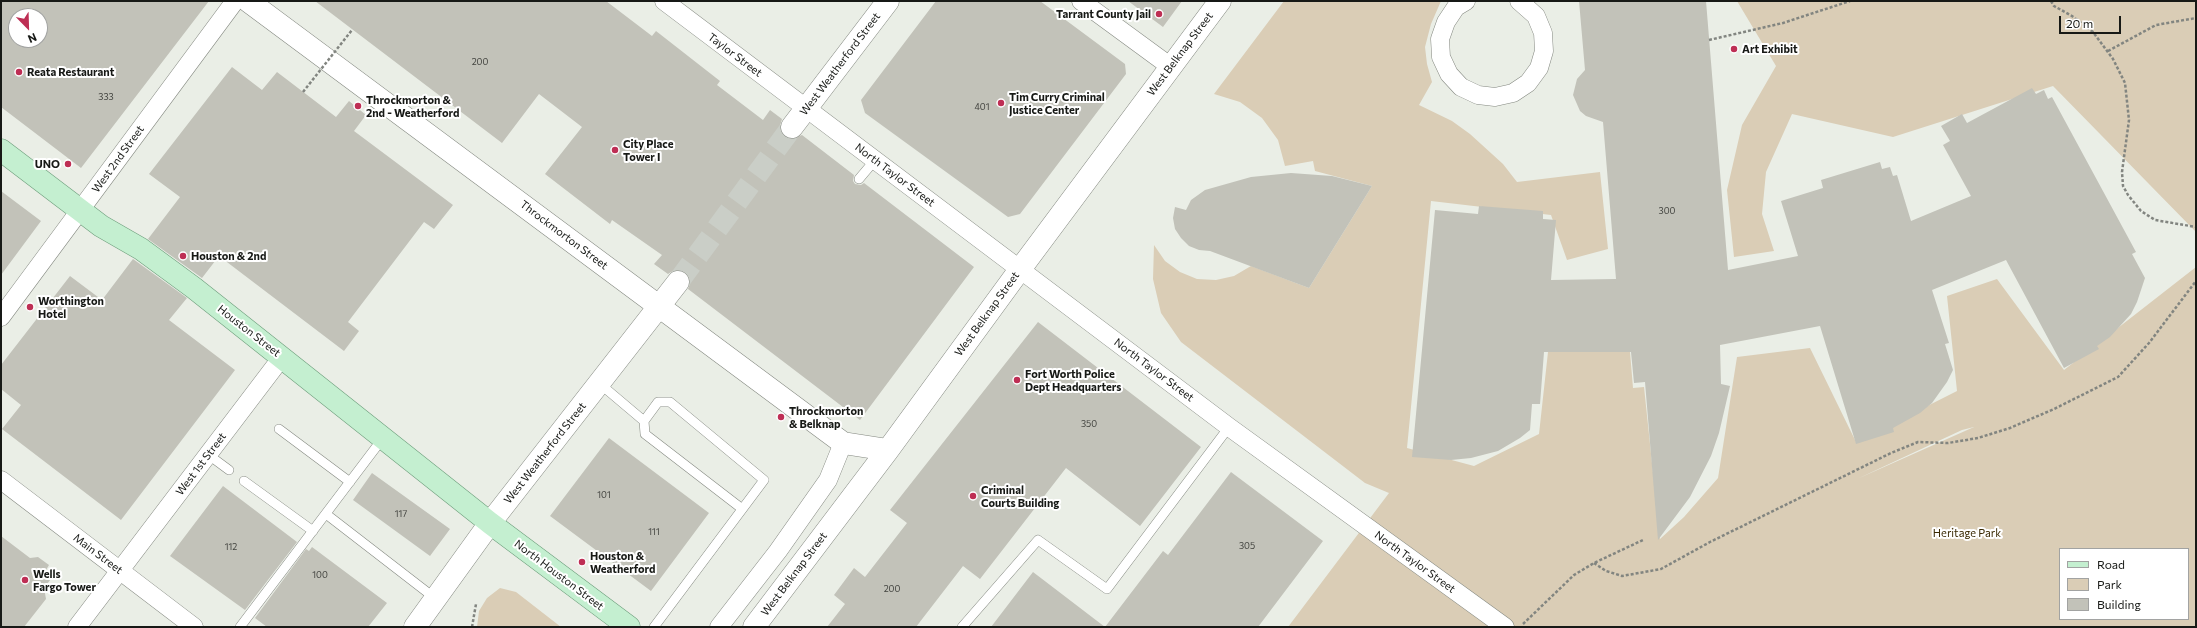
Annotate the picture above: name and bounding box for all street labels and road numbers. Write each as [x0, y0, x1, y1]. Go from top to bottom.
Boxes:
street label: West Weatherford Street [797, 10, 883, 118]
street label: West Belknap Street [1144, 10, 1216, 98]
street label: Taylor Street [705, 30, 765, 80]
street label: West 2nd Street [89, 123, 147, 195]
street label: North Taylor Street [852, 141, 938, 209]
street label: Throckmorton Street [517, 198, 611, 272]
street label: West Belknap Street [952, 269, 1022, 359]
street label: Houston Street [215, 302, 283, 360]
street label: North Taylor Street [1111, 336, 1197, 404]
street label: West Weatherford Street [501, 400, 589, 506]
street label: West 1st Street [173, 430, 229, 498]
street label: North Taylor Street [1372, 528, 1458, 596]
street label: West Belknap Street [758, 530, 830, 618]
street label: Main Street [71, 531, 125, 577]
street label: North Houston Street [512, 537, 606, 613]

